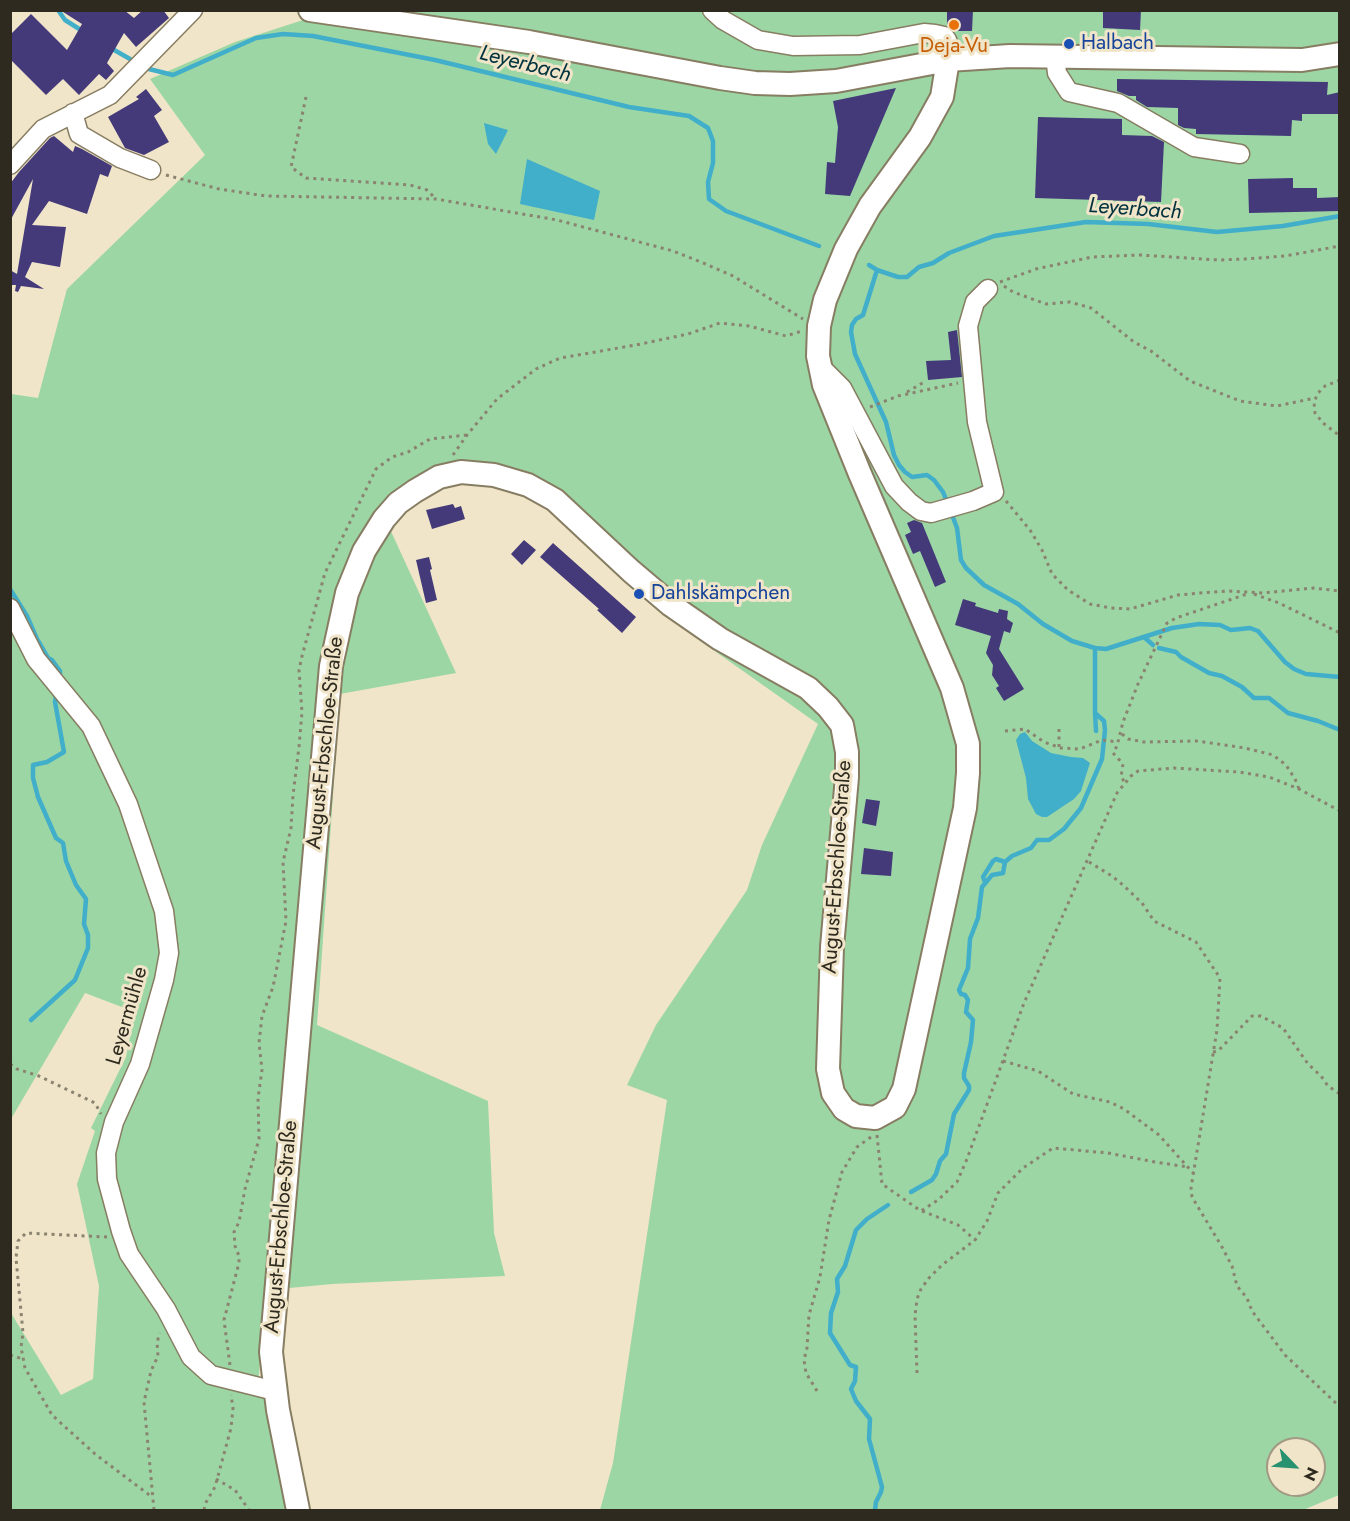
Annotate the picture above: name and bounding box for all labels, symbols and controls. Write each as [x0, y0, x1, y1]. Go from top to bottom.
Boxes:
marker: Deja-Vu [947, 18, 961, 32]
place label: Halbach [1081, 31, 1154, 57]
place label: Deja-Vu [920, 34, 988, 60]
marker: Halbach [1062, 37, 1076, 51]
water label: Leyerbach [476, 41, 574, 89]
water label: Leyerbach [1087, 194, 1183, 226]
place label: Dahlskämpchen [651, 581, 790, 607]
marker: Dahlskämpchen [632, 587, 646, 601]
street label: August-Erbschloe-Straße [302, 635, 350, 851]
street label: August-Erbschloe-Straße [818, 760, 858, 974]
street label: Leyermühle [102, 964, 154, 1068]
street label: August-Erbschloe-Straße [260, 1119, 304, 1335]
north arrow [1266, 1437, 1326, 1497]
text: N [1298, 1463, 1324, 1485]

